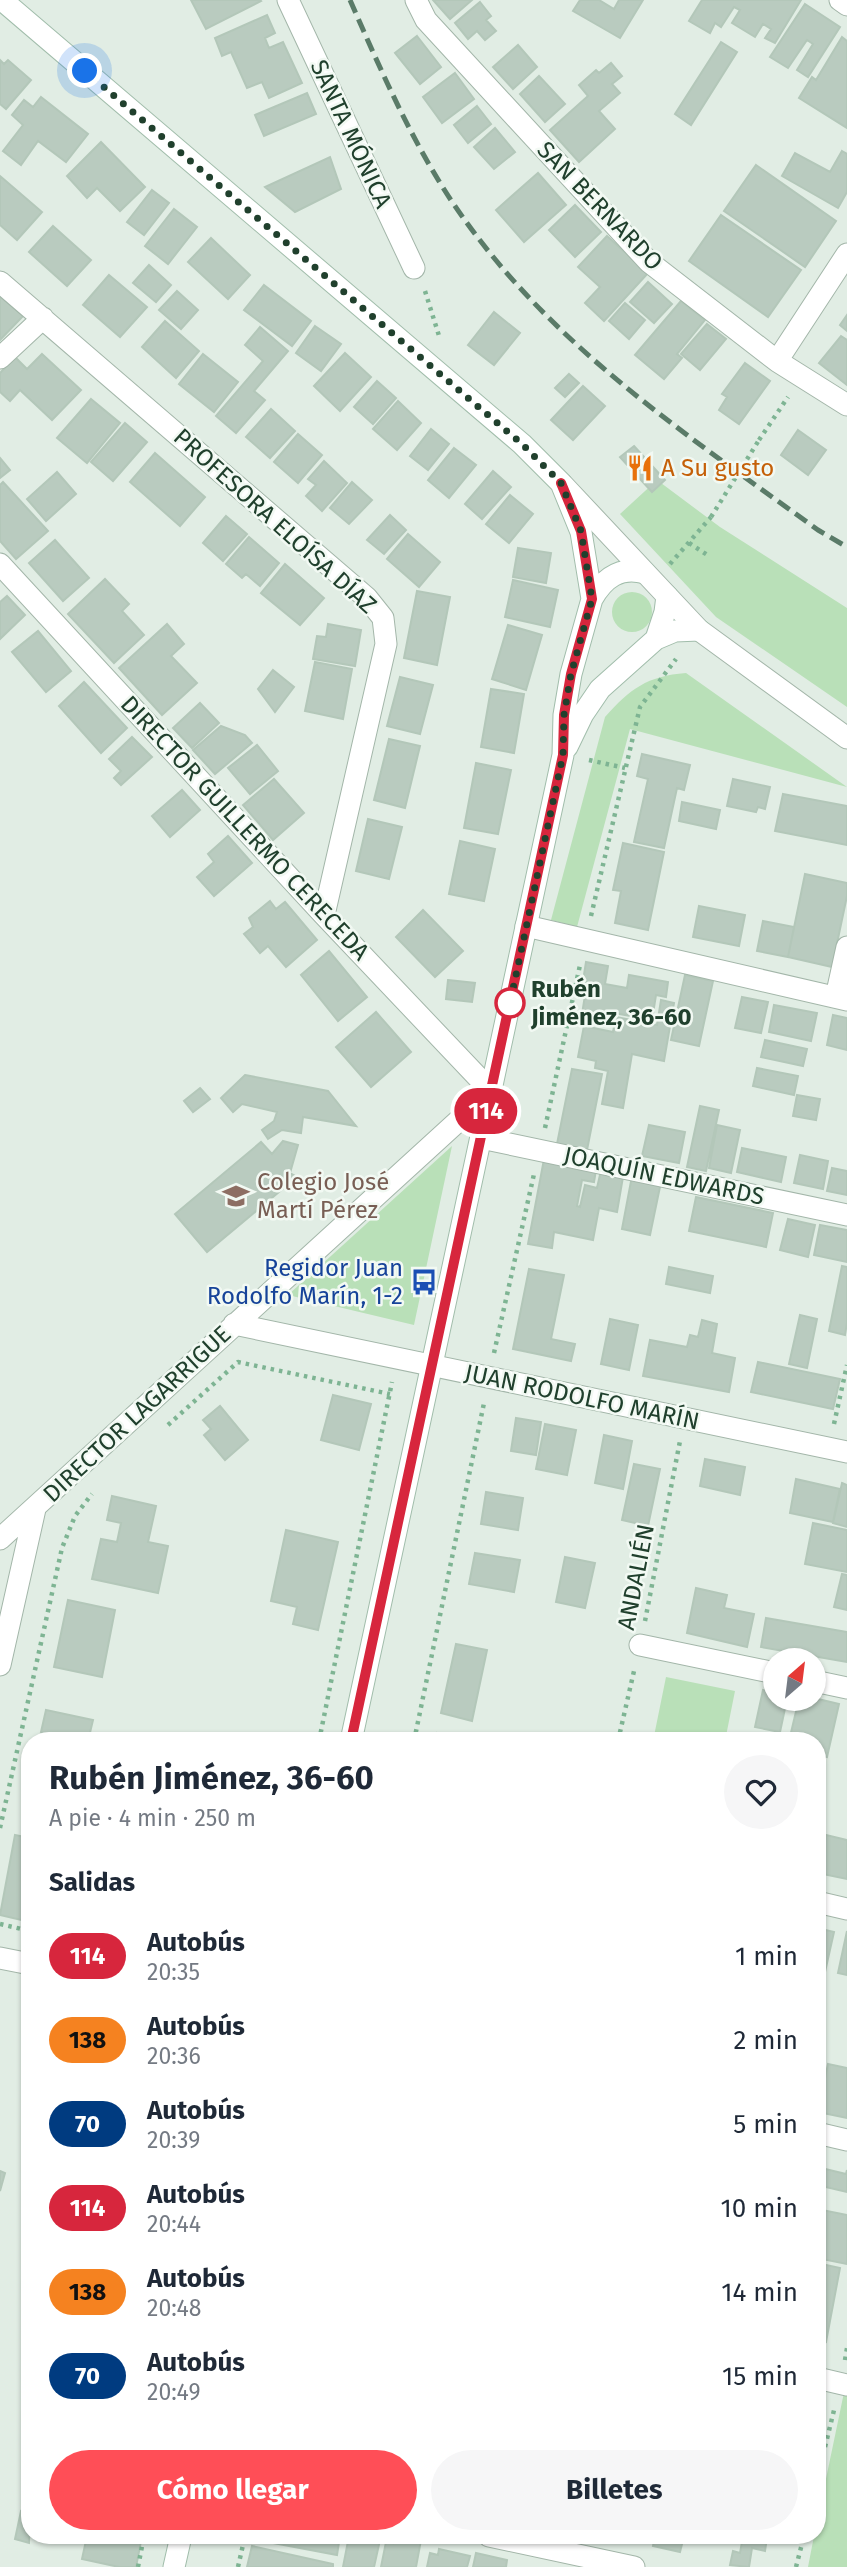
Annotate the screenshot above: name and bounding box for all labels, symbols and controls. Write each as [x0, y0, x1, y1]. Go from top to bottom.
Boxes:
your location [67, 53, 102, 88]
street label: SANTA MÓNICA [304, 55, 399, 213]
street label: SAN BERNARDO [532, 136, 668, 276]
street label: PROFESORA ELOÍSA DÍAZ [168, 422, 383, 619]
restaurant icon: A Su gusto [625, 453, 655, 483]
place label: A Su gusto [661, 454, 774, 482]
street label: DIRECTOR GUILLERMO CERECEDA [115, 690, 375, 966]
place label: Rubén Jiménez, 36-60 [530, 975, 692, 1031]
marker: Rubén Jiménez, 36-60 [495, 988, 525, 1018]
line badge: 114 [446, 1088, 526, 1134]
text: 114 [468, 1097, 504, 1125]
street label: JOAQUÍN EDWARDS [561, 1140, 767, 1211]
place label: Colegio José Martí Pérez [257, 1168, 389, 1224]
school or university icon: Colegio José Martí Pérez [221, 1181, 251, 1211]
place label: Regidor Juan Rodolfo Marín, 1-2 [207, 1254, 403, 1310]
bus stop icon: Regidor Juan Rodolfo Marín, 1-2 [409, 1267, 439, 1297]
street label: DIRECTOR LAGARRIGUE [37, 1320, 237, 1508]
street label: JUAN RODOLFO MARÍN [462, 1357, 702, 1436]
street label: ANDALIÉN [611, 1521, 660, 1632]
north arrow [763, 1648, 826, 1712]
map controls [763, 1648, 826, 1711]
button: heart [724, 1755, 798, 1829]
text: Rubén Jiménez, 36-60 [49, 1758, 374, 1798]
text: A pie · 4 min · 250 m [49, 1804, 256, 1832]
text: Salidas [49, 1867, 135, 1898]
text: Autobús [147, 1927, 245, 1958]
text: 1 min [735, 1941, 798, 1972]
text: 114 [70, 1942, 105, 1970]
text: 20:35 [147, 1958, 200, 1986]
text: Autobús [147, 2011, 245, 2042]
text: 2 min [733, 2025, 798, 2056]
text: 138 [69, 2026, 106, 2054]
text: 20:36 [147, 2042, 201, 2070]
text: Autobús [147, 2095, 245, 2126]
text: 5 min [733, 2109, 798, 2140]
text: 70 [75, 2110, 100, 2138]
text: 20:39 [147, 2126, 200, 2154]
text: Autobús [147, 2179, 245, 2210]
text: 10 min [720, 2193, 798, 2224]
text: 114 [70, 2194, 105, 2222]
text: 20:44 [147, 2210, 201, 2238]
text: Autobús [147, 2263, 245, 2294]
text: 14 min [721, 2277, 798, 2308]
text: 138 [69, 2278, 106, 2306]
text: 20:48 [147, 2294, 202, 2322]
text: Autobús [147, 2347, 245, 2378]
text: 15 min [722, 2361, 798, 2392]
text: 70 [75, 2362, 100, 2390]
text: 20:49 [147, 2378, 200, 2406]
button: Cómo llegar [49, 2450, 417, 2530]
button: Billetes [431, 2450, 798, 2530]

